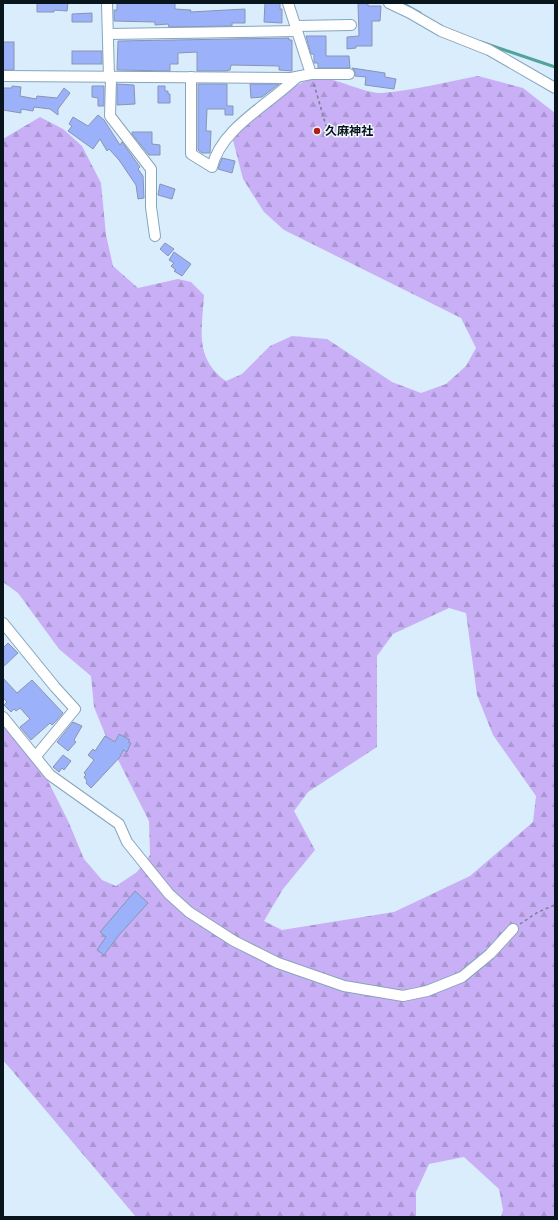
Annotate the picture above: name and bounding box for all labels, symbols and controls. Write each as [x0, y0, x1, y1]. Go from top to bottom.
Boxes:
place label: 久麻神社 [325, 124, 373, 139]
marker: 久麻神社 [312, 126, 322, 136]

